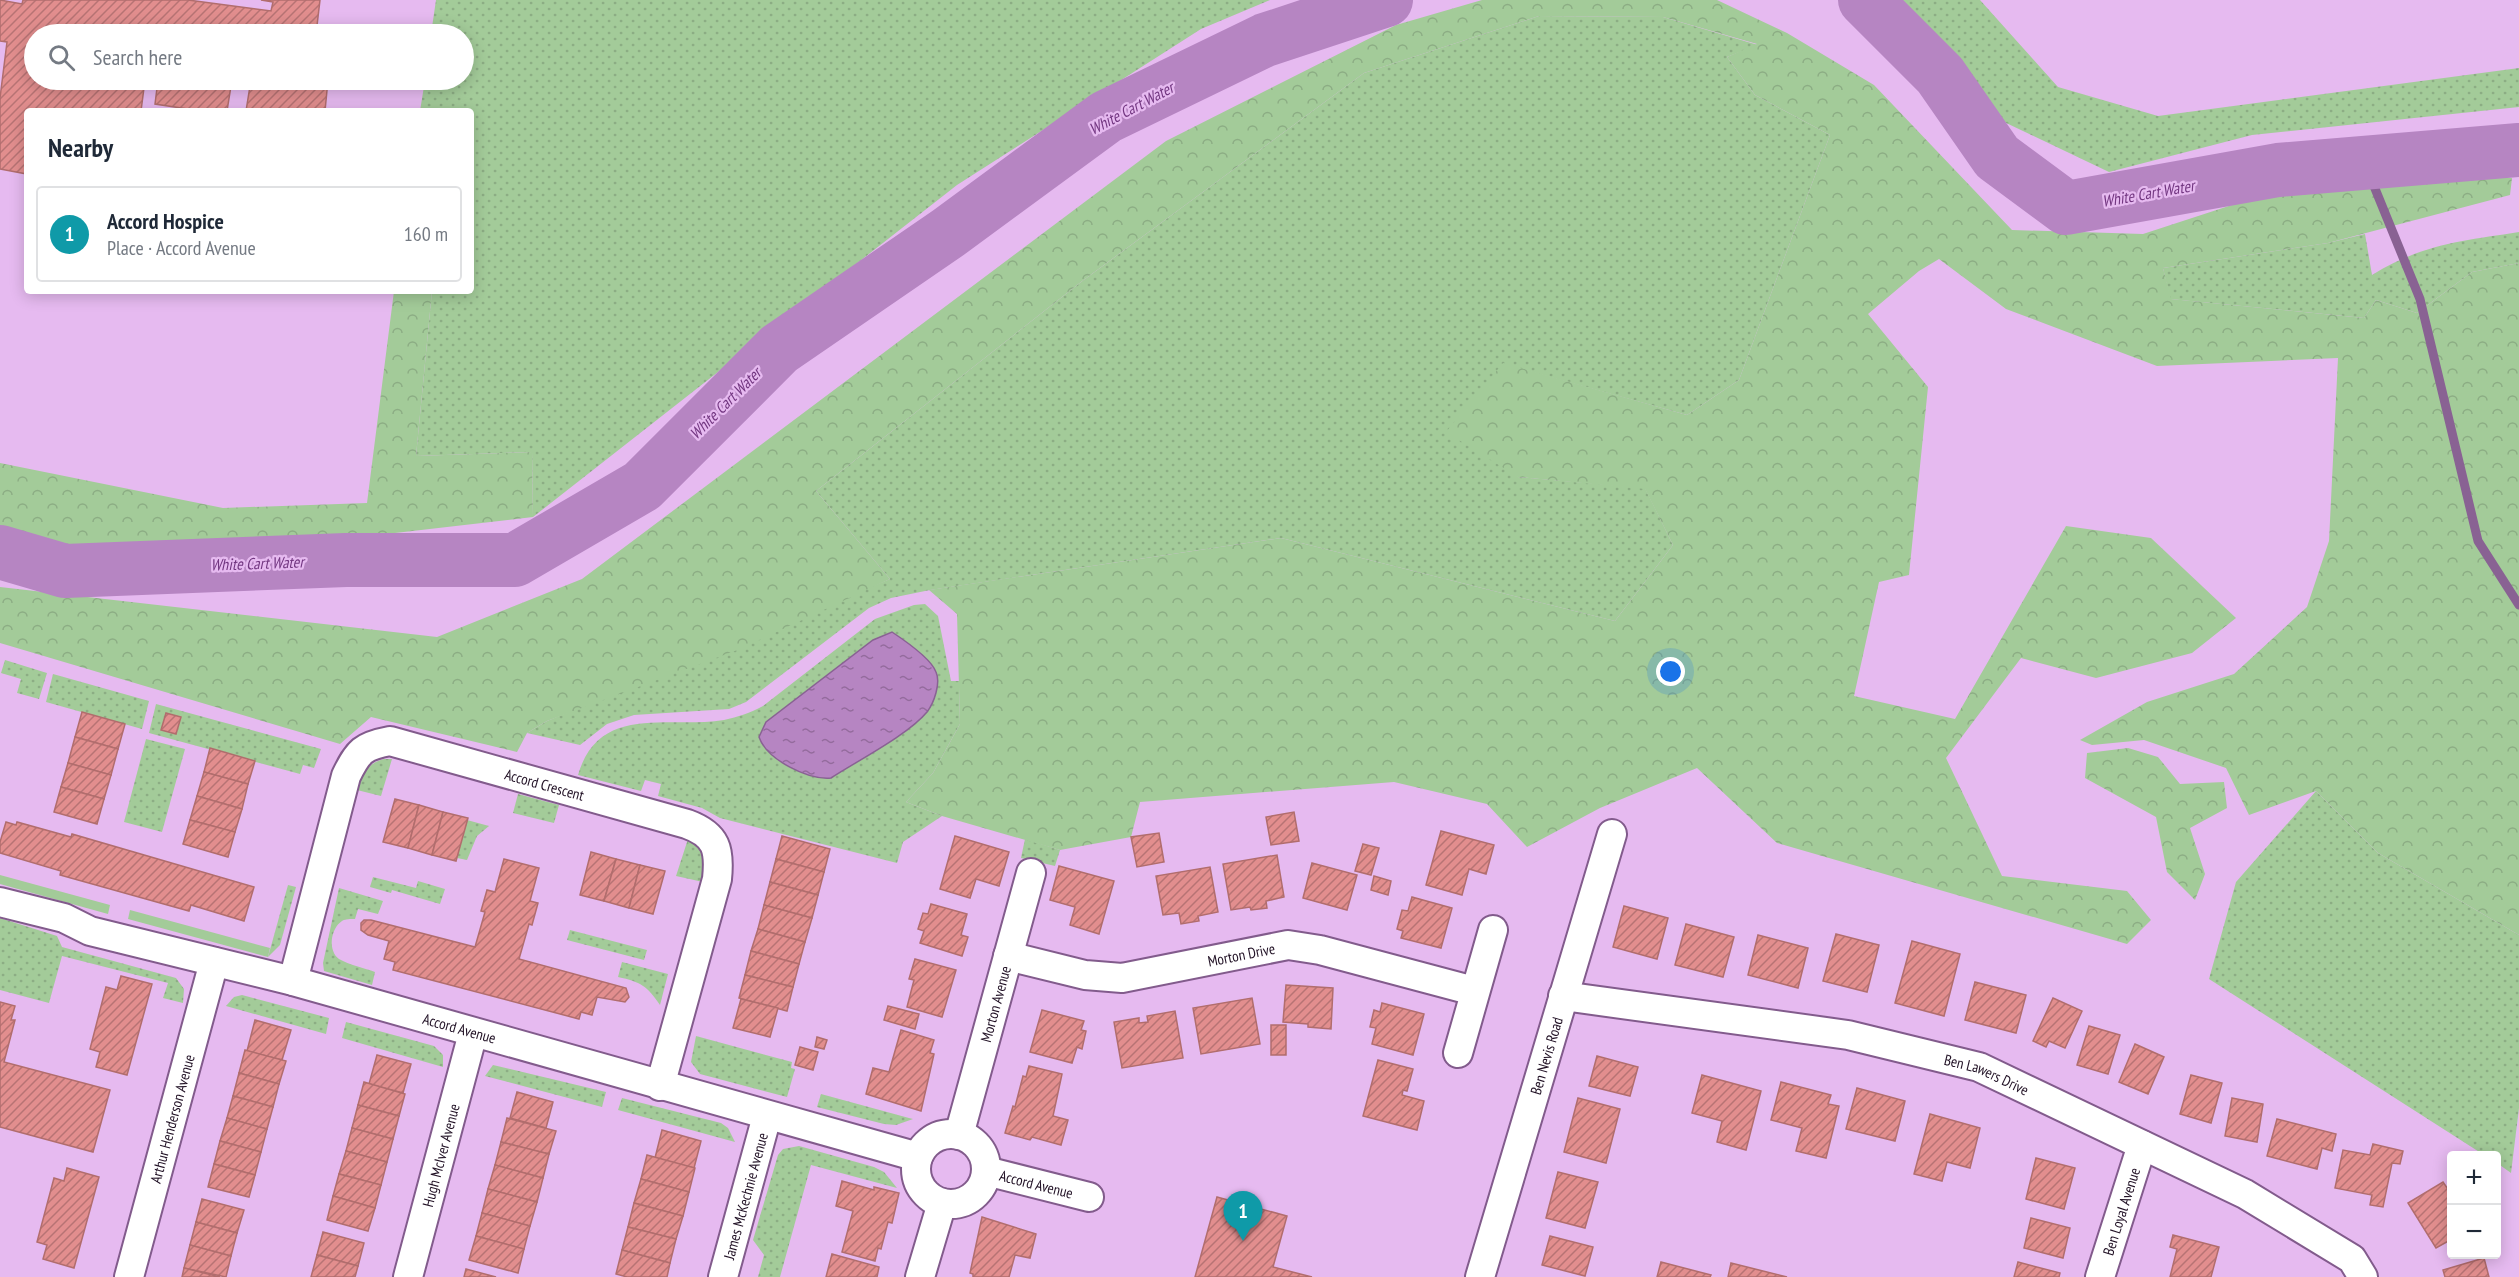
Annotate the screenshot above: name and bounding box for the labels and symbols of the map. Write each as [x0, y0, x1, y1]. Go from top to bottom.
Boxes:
water label: White Cart Water [1085, 76, 1179, 139]
water label: White Cart Water [2100, 175, 2198, 211]
water label: White Cart Water [685, 361, 767, 443]
water label: White Cart Water [210, 551, 307, 575]
your location [1656, 657, 1685, 686]
street label: Accord Crescent [503, 764, 586, 804]
street label: Morton Drive [1206, 938, 1276, 970]
street label: Morton Avenue [975, 964, 1015, 1044]
street label: Accord Avenue [421, 1009, 498, 1047]
street label: Ben Nevis Road [1525, 1015, 1567, 1097]
street label: Ben Lawers Drive [1942, 1049, 2032, 1099]
street label: Arthur Henderson Avenue [145, 1052, 198, 1185]
street label: Hugh McIver Avenue [418, 1102, 463, 1209]
street label: James McKechnie Avenue [719, 1131, 772, 1262]
street label: Accord Avenue [998, 1165, 1075, 1202]
street label: Ben Loyal Avenue [2098, 1165, 2144, 1257]
pin: 1 [1224, 1192, 1262, 1241]

